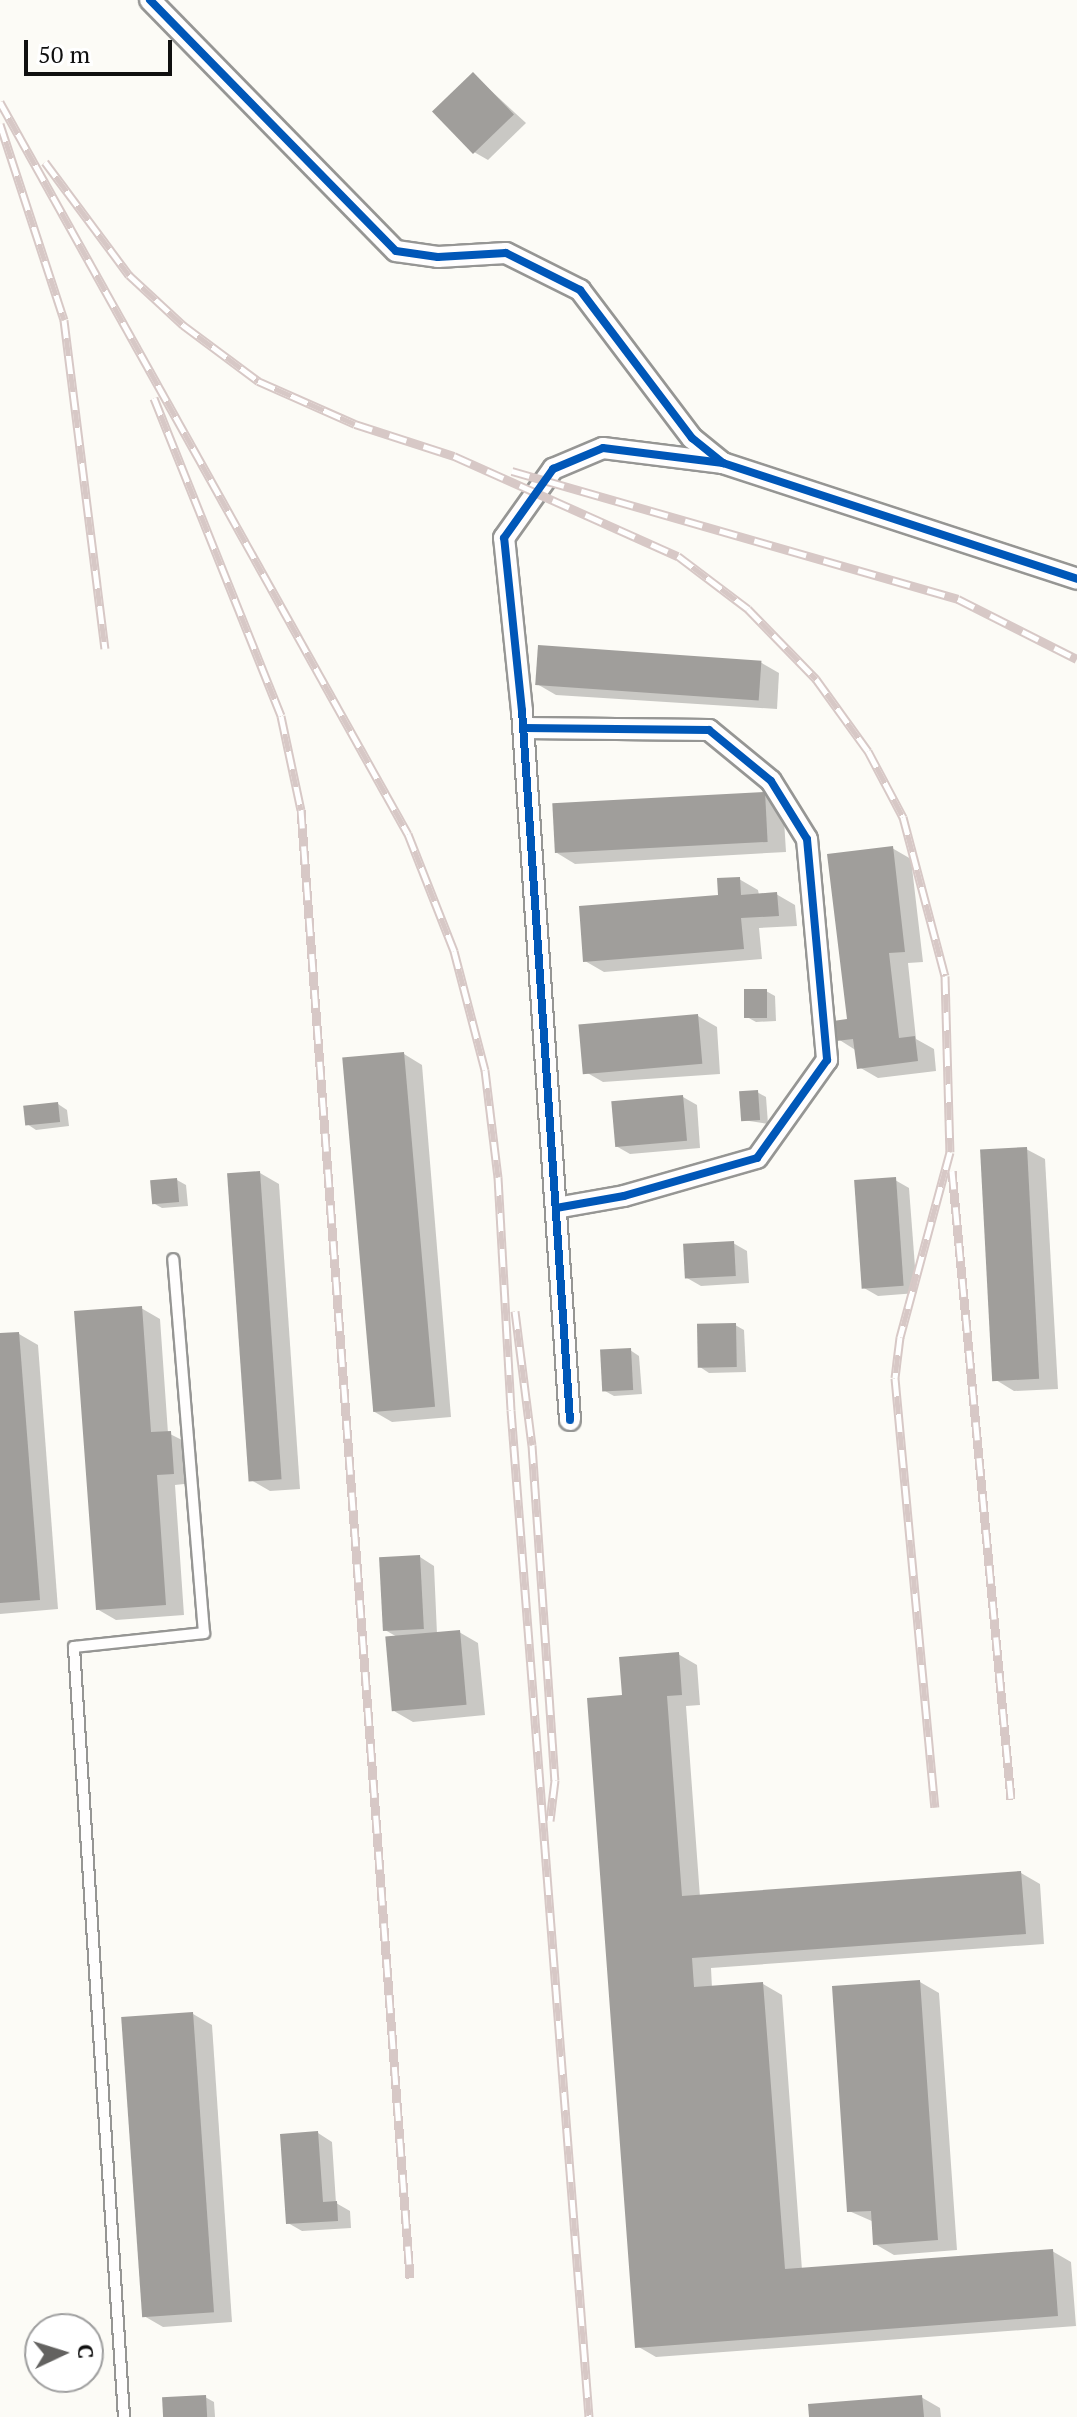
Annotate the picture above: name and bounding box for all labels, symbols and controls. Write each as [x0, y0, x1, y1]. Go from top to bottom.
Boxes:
scale bar [28, 24, 176, 74]
text: 50 m [38, 38, 90, 70]
north arrow [24, 2313, 104, 2393]
text: С [71, 2343, 101, 2360]

